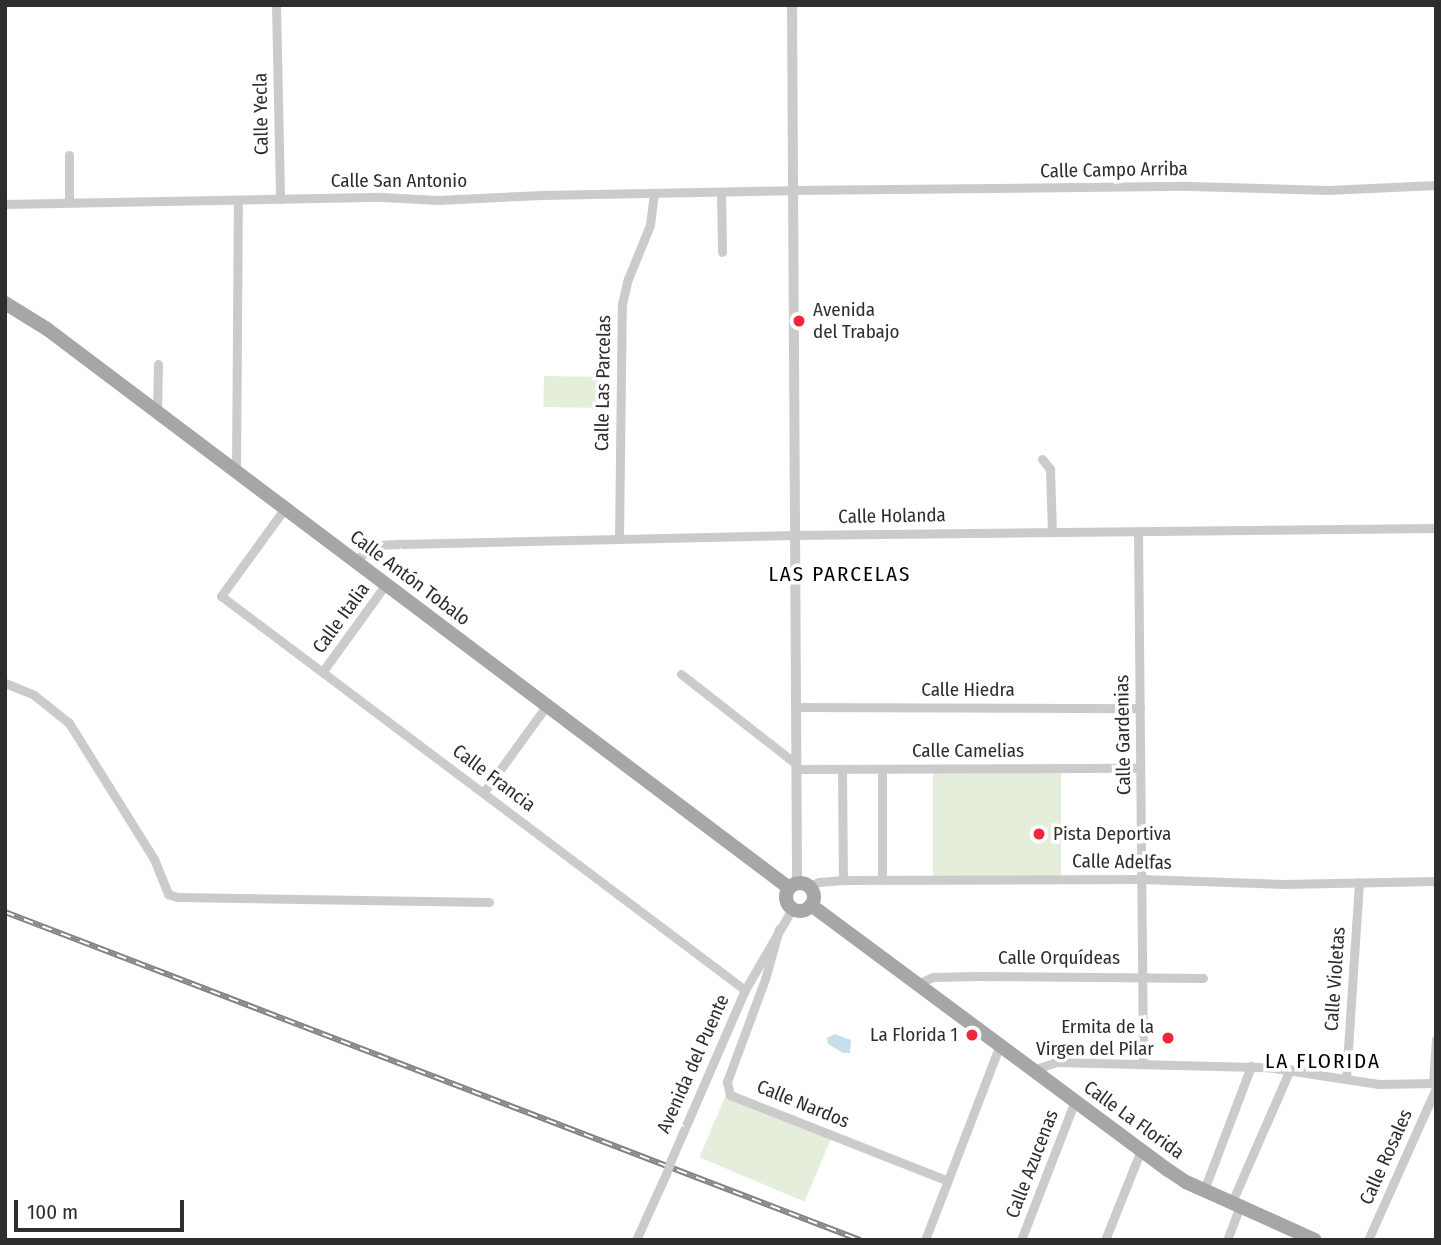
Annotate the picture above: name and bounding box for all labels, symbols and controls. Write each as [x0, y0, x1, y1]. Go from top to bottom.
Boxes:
street label: Calle Yecla [249, 73, 273, 155]
street label: Calle Campo Arriba [1040, 157, 1188, 183]
street label: Calle San Antonio [331, 170, 467, 192]
place label: Avenida del Trabajo [813, 299, 899, 343]
marker: Avenida del Trabajo [791, 313, 807, 329]
street label: Calle Las Parcelas [590, 315, 616, 451]
street label: Calle Holanda [838, 504, 946, 528]
street label: Calle Antón Tobalo [345, 525, 475, 631]
district label: LAS PARCELAS [770, 561, 910, 587]
street label: Calle Italia [308, 578, 374, 658]
street label: Calle Gardenias [1111, 675, 1135, 795]
street label: Calle Hiedra [921, 679, 1015, 701]
street label: Calle Francia [448, 740, 540, 816]
street label: Calle Camelias [912, 740, 1024, 762]
place label: Pista Deportiva [1053, 823, 1171, 845]
marker: Pista Deportiva [1031, 826, 1047, 842]
street label: Calle Adelfas [1072, 850, 1172, 874]
street label: Calle Violetas [1320, 926, 1350, 1032]
street label: Calle Orquídeas [998, 947, 1120, 969]
street label: Avenida del Puente [652, 991, 734, 1137]
place label: Ermita de la Virgen del Pilar [1036, 1016, 1154, 1060]
place label: La Florida 1 [870, 1024, 958, 1046]
marker: La Florida 1 [964, 1027, 980, 1043]
marker: Ermita de la Virgen del Pilar [1160, 1030, 1176, 1046]
district label: LA FLORIDA [1266, 1048, 1380, 1074]
street label: Calle Nardos [753, 1075, 853, 1133]
street label: Calle La Florida [1079, 1076, 1189, 1164]
street label: Calle Rosales [1355, 1106, 1417, 1208]
street label: Calle Azucenas [1001, 1107, 1063, 1221]
scale bar [18, 1186, 187, 1230]
text: 100 m [27, 1199, 78, 1225]

